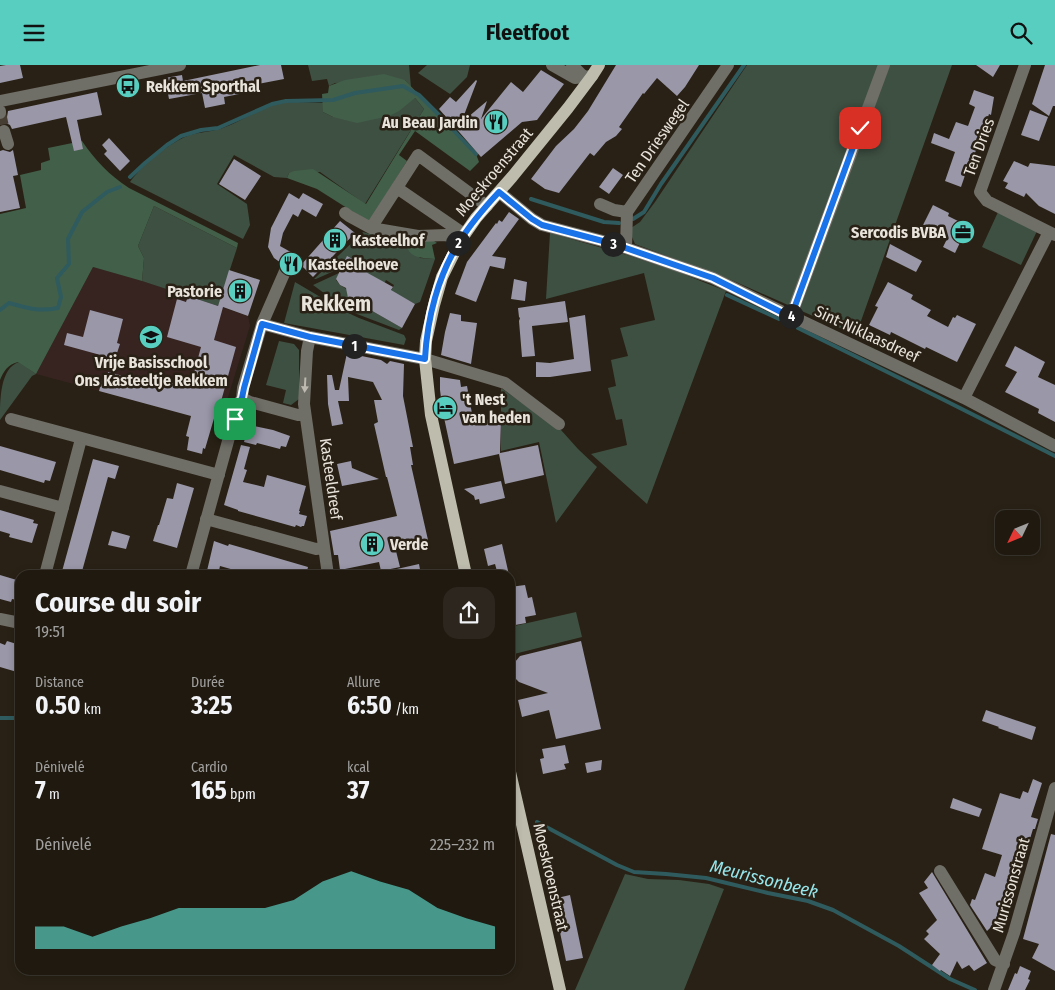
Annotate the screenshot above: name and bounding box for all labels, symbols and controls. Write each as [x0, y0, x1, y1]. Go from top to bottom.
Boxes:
icon: menu [20, 19, 48, 47]
text: Fleetfoot [486, 19, 569, 46]
icon: search [1007, 19, 1035, 47]
bus stop icon: Rekkem Sporthal [115, 73, 141, 99]
place label: Rekkem Sporthal [146, 77, 261, 96]
street label: Ten Drieswegel [621, 95, 693, 187]
pin [839, 107, 881, 149]
restaurant icon: Au Beau Jardin [483, 109, 509, 135]
place label: Au Beau Jardin [381, 113, 478, 132]
icon: check [846, 114, 874, 142]
street label: Ten Dries [960, 115, 998, 179]
street label: Moeskroenstraat [451, 123, 537, 220]
office icon: Sercodis BVBA [950, 219, 976, 245]
place label: Sercodis BVBA [851, 223, 946, 242]
building icon: Kasteelhof [322, 227, 348, 253]
place label: Kasteelhof [352, 231, 426, 250]
pin: 2 [446, 231, 470, 255]
pin: 3 [600, 231, 626, 257]
text: 2 [455, 235, 462, 252]
text: 3 [610, 236, 617, 253]
restaurant icon: Kasteelhoeve [278, 251, 304, 277]
place label: Kasteelhoeve [308, 255, 398, 274]
building icon: Pastorie [227, 278, 253, 304]
place label: Pastorie [167, 282, 222, 301]
district label: Rekkem [301, 291, 371, 317]
street label: Sint-Niklaasdreef [812, 302, 923, 367]
pin: 4 [778, 303, 804, 329]
text: 4 [788, 308, 795, 325]
school or university icon: Vrije Basisschool Ons Kasteeltje Rekkem [138, 324, 164, 350]
pin: 1 [342, 333, 366, 359]
text: 1 [352, 338, 357, 355]
place label: Vrije Basisschool Ons Kasteeltje Rekkem [74, 353, 228, 390]
one-way arrow [300, 378, 308, 394]
place label: 't Nest van heden [461, 390, 531, 427]
hotel icon: 't Nest van heden [432, 395, 458, 421]
pin [214, 398, 256, 440]
icon: arrive [221, 405, 249, 433]
street label: Kasteeldreef [316, 437, 346, 522]
north arrow [995, 510, 1040, 555]
map controls [995, 510, 1040, 555]
building icon: Verde [359, 531, 385, 557]
place label: Verde [389, 535, 428, 554]
text: Course du soir [35, 586, 201, 619]
button: share [443, 587, 495, 639]
text: 19:51 [35, 622, 65, 641]
text: Distance [35, 674, 84, 691]
text: Durée [191, 674, 225, 691]
text: Allure [347, 674, 381, 691]
text: 0.50 [35, 691, 81, 721]
text: 3:25 [191, 691, 232, 721]
text: 6:50 [347, 691, 392, 721]
text: km [81, 701, 101, 718]
text: /km [392, 701, 419, 718]
text: Dénivelé [35, 759, 85, 776]
text: Cardio [191, 759, 228, 776]
text: kcal [347, 759, 370, 776]
text: 7 [35, 776, 46, 806]
text: 165 [191, 776, 227, 806]
text: 37 [347, 776, 369, 806]
text: m [46, 786, 60, 803]
text: bpm [227, 786, 256, 803]
street label: Moeskroenstraat [529, 821, 573, 933]
text: Dénivelé [35, 835, 92, 854]
text: 225–232 m [430, 835, 495, 854]
street label: Murissonstraat [988, 835, 1034, 935]
water label: Meurissonbeek [708, 855, 820, 903]

